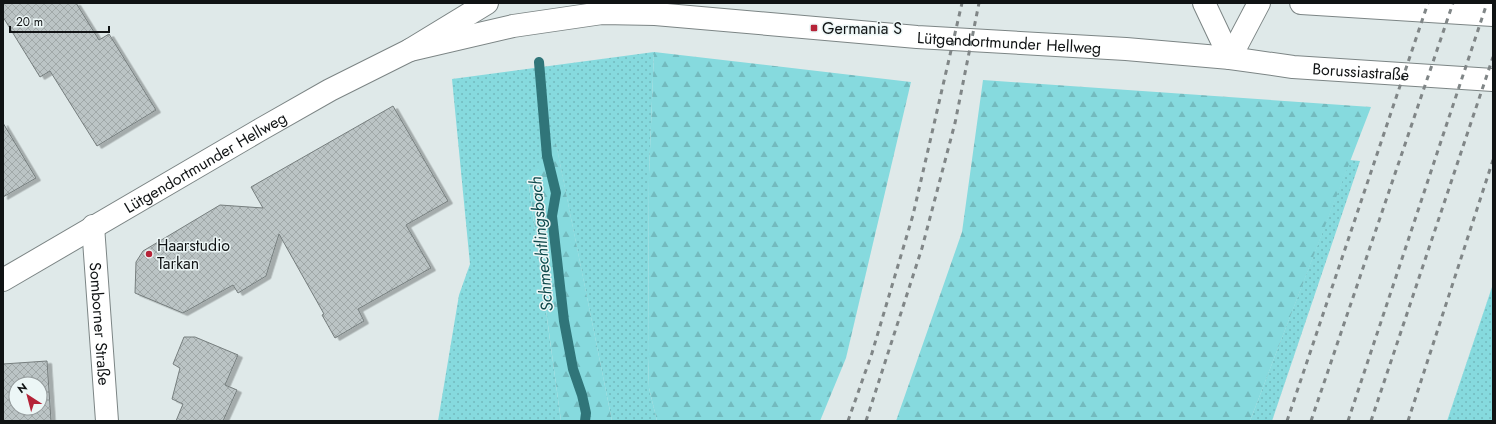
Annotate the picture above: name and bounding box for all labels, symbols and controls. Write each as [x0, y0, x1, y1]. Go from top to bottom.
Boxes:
scale bar [10, 8, 109, 34]
text: 20 m [16, 13, 43, 31]
place label: Germania S [822, 17, 902, 40]
marker: Germania S [809, 23, 819, 33]
street label: Lütgendortmunder Hellweg [916, 26, 1102, 59]
street label: Borussiastraße [1312, 57, 1410, 86]
street label: Lütgendortmunder Hellweg [120, 106, 291, 218]
water label: Schmechtlingsbach [523, 175, 559, 313]
place label: Haarstudio Tarkan [157, 234, 230, 275]
marker: Haarstudio Tarkan [144, 249, 154, 259]
street label: Somborner Straße [84, 261, 116, 386]
north arrow [8, 376, 48, 416]
text: N [14, 379, 30, 397]

